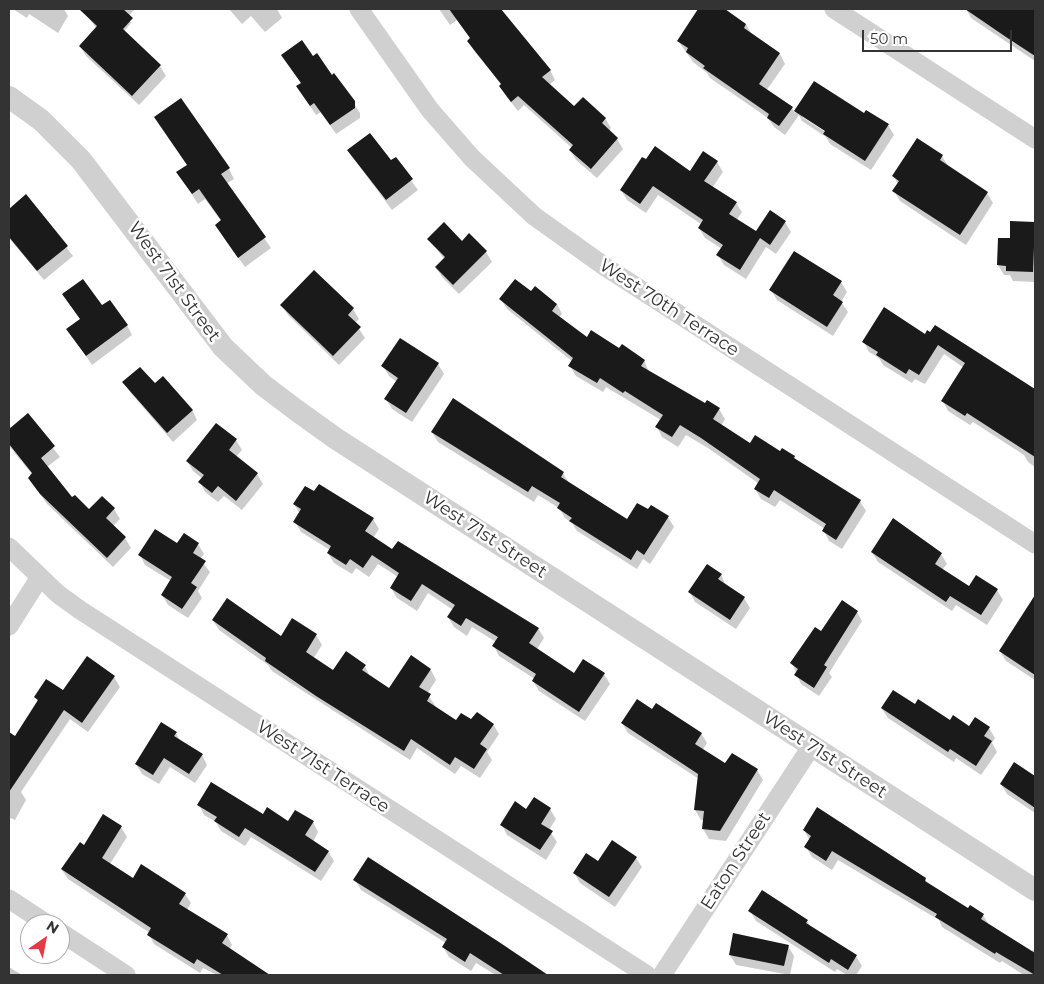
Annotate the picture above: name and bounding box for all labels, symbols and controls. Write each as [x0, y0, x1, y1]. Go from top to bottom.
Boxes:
scale bar [864, 20, 1014, 52]
text: 50 m [870, 29, 908, 48]
street label: West 71st Street [123, 218, 225, 346]
street label: West 70th Terrace [595, 255, 743, 361]
street label: West 71st Street [419, 487, 551, 583]
street label: West 71st Street [759, 707, 891, 803]
street label: West 71st Terrace [253, 716, 393, 818]
street label: Eaton Street [696, 808, 776, 914]
north arrow [20, 914, 70, 964]
text: N [43, 917, 62, 938]

